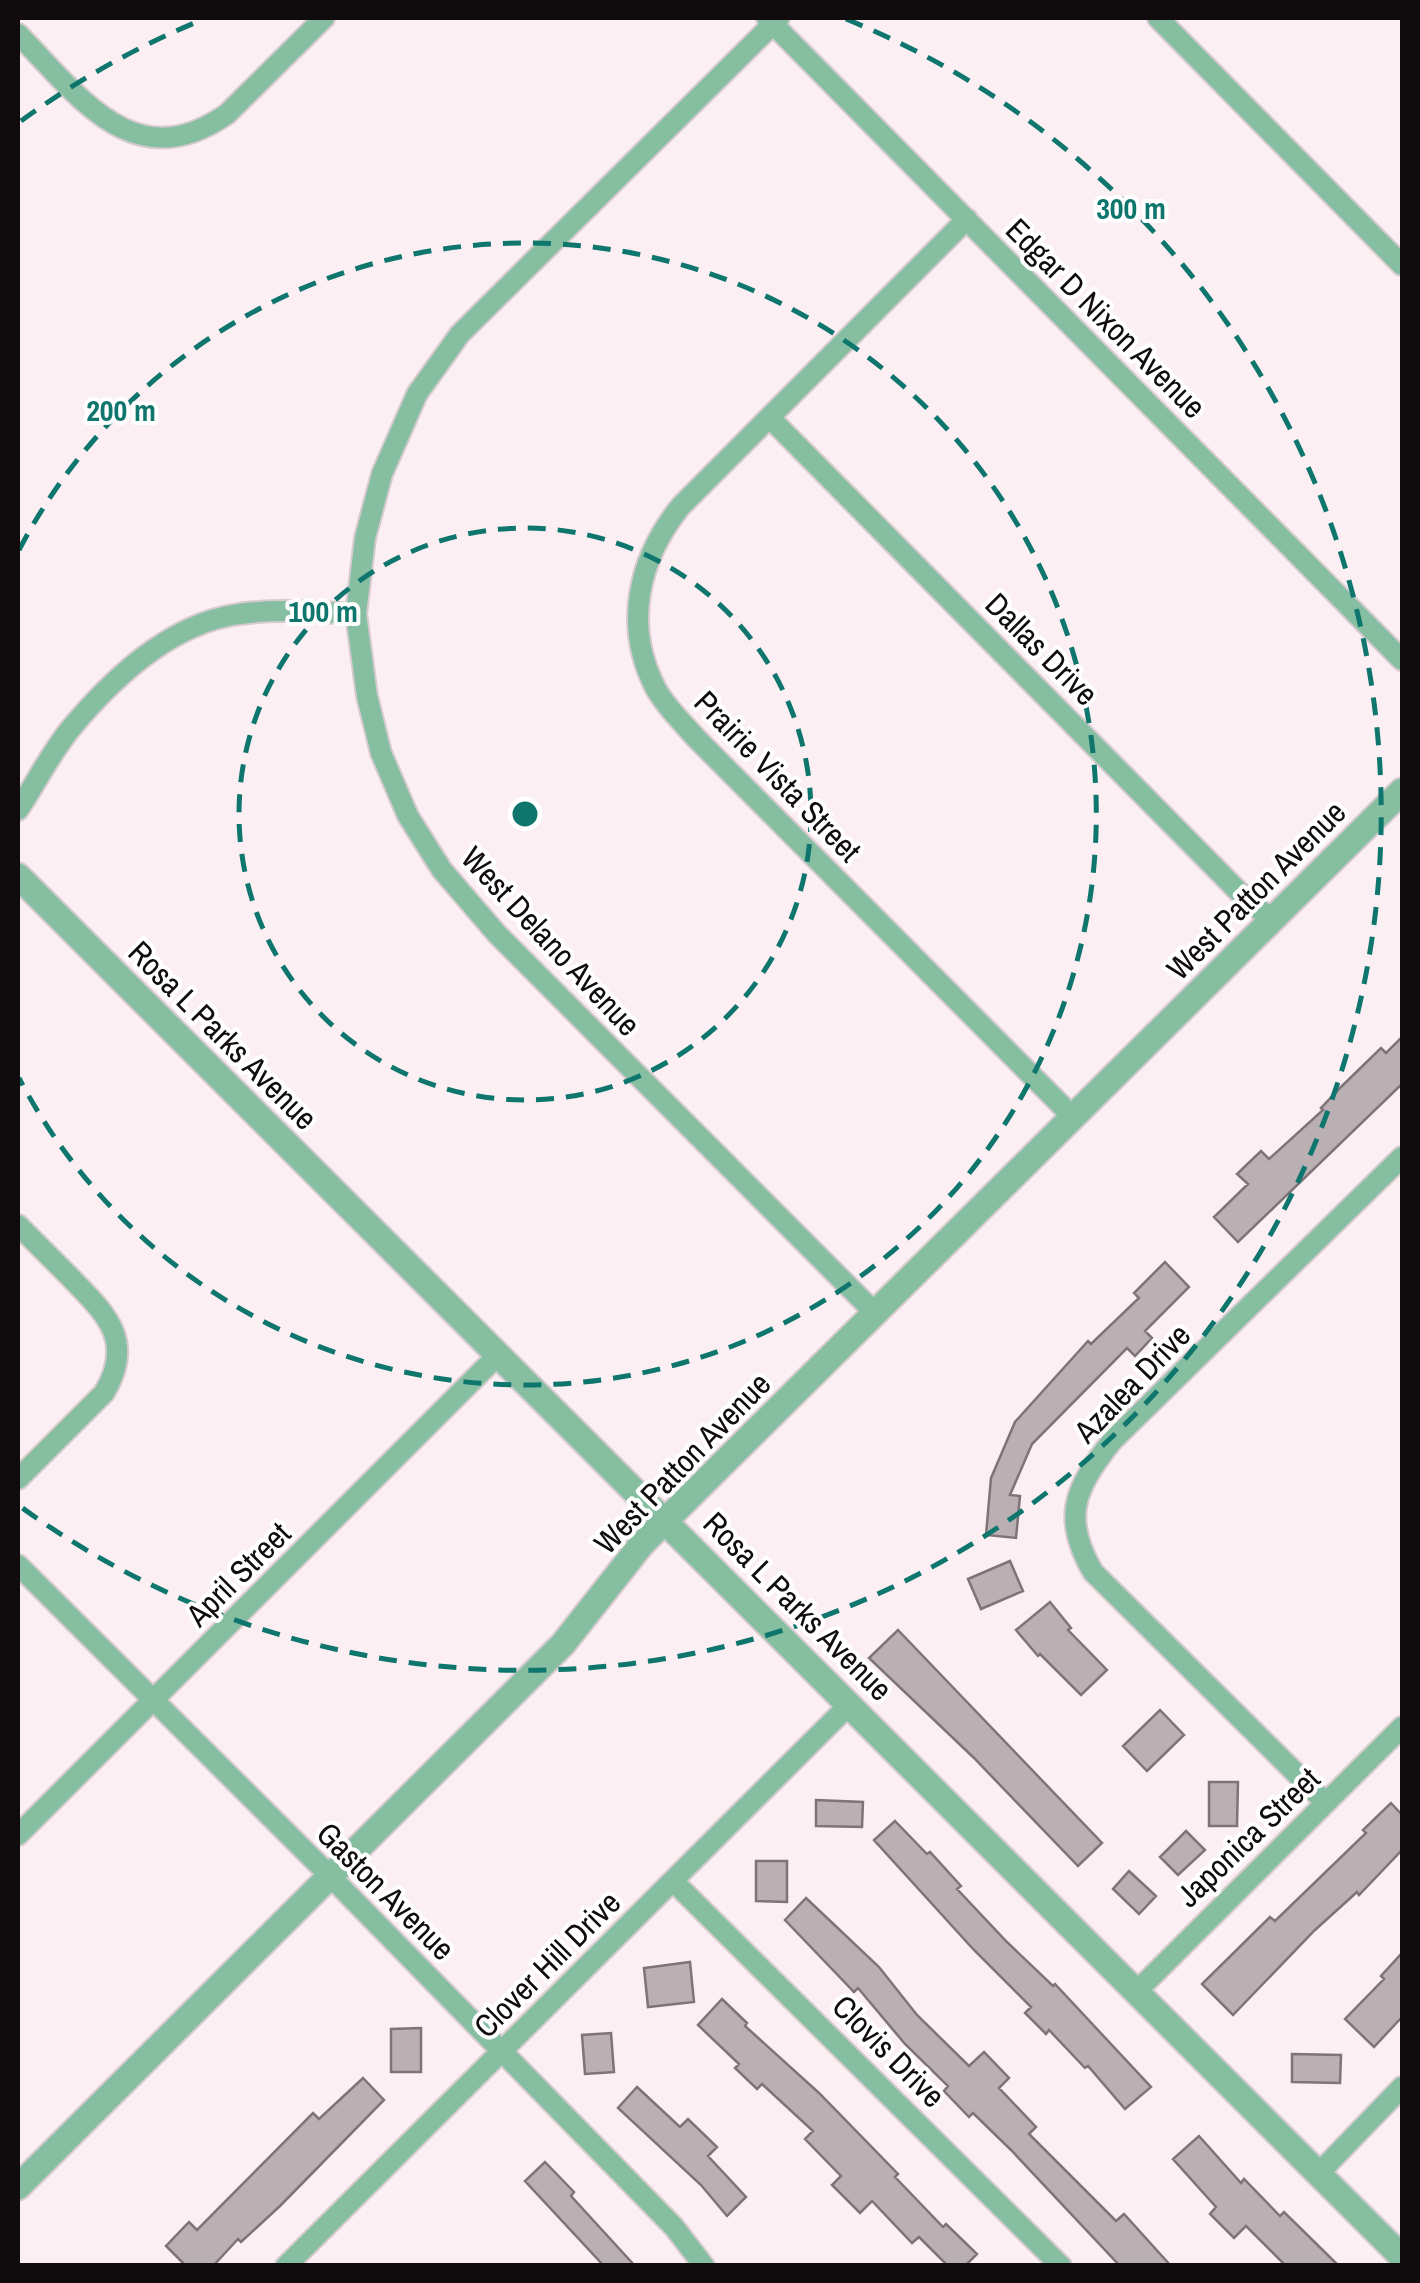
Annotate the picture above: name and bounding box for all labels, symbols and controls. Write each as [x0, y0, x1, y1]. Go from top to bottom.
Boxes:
text: 300 m [1096, 188, 1166, 228]
street label: Edgar D Nixon Avenue [997, 209, 1215, 427]
text: 200 m [86, 390, 156, 430]
street label: Dallas Drive [976, 583, 1108, 715]
text: 100 m [288, 591, 358, 631]
street label: Prairie Vista Street [685, 681, 871, 871]
street label: West Patton Avenue [1157, 791, 1355, 989]
centre of rings [507, 796, 543, 832]
street label: West Delano Avenue [452, 837, 650, 1045]
street label: Rosa L Parks Avenue [119, 931, 327, 1139]
street label: Azalea Drive [1064, 1314, 1200, 1453]
street label: West Patton Avenue [584, 1363, 780, 1563]
street label: Rosa L Parks Avenue [694, 1502, 902, 1710]
street label: April Street [176, 1512, 300, 1636]
street label: Japonica Street [1167, 1758, 1329, 1916]
street label: Gaston Avenue [308, 1813, 464, 1969]
street label: Clover Hill Drive [464, 1881, 630, 2047]
street label: Clovis Drive [823, 1985, 955, 2117]

